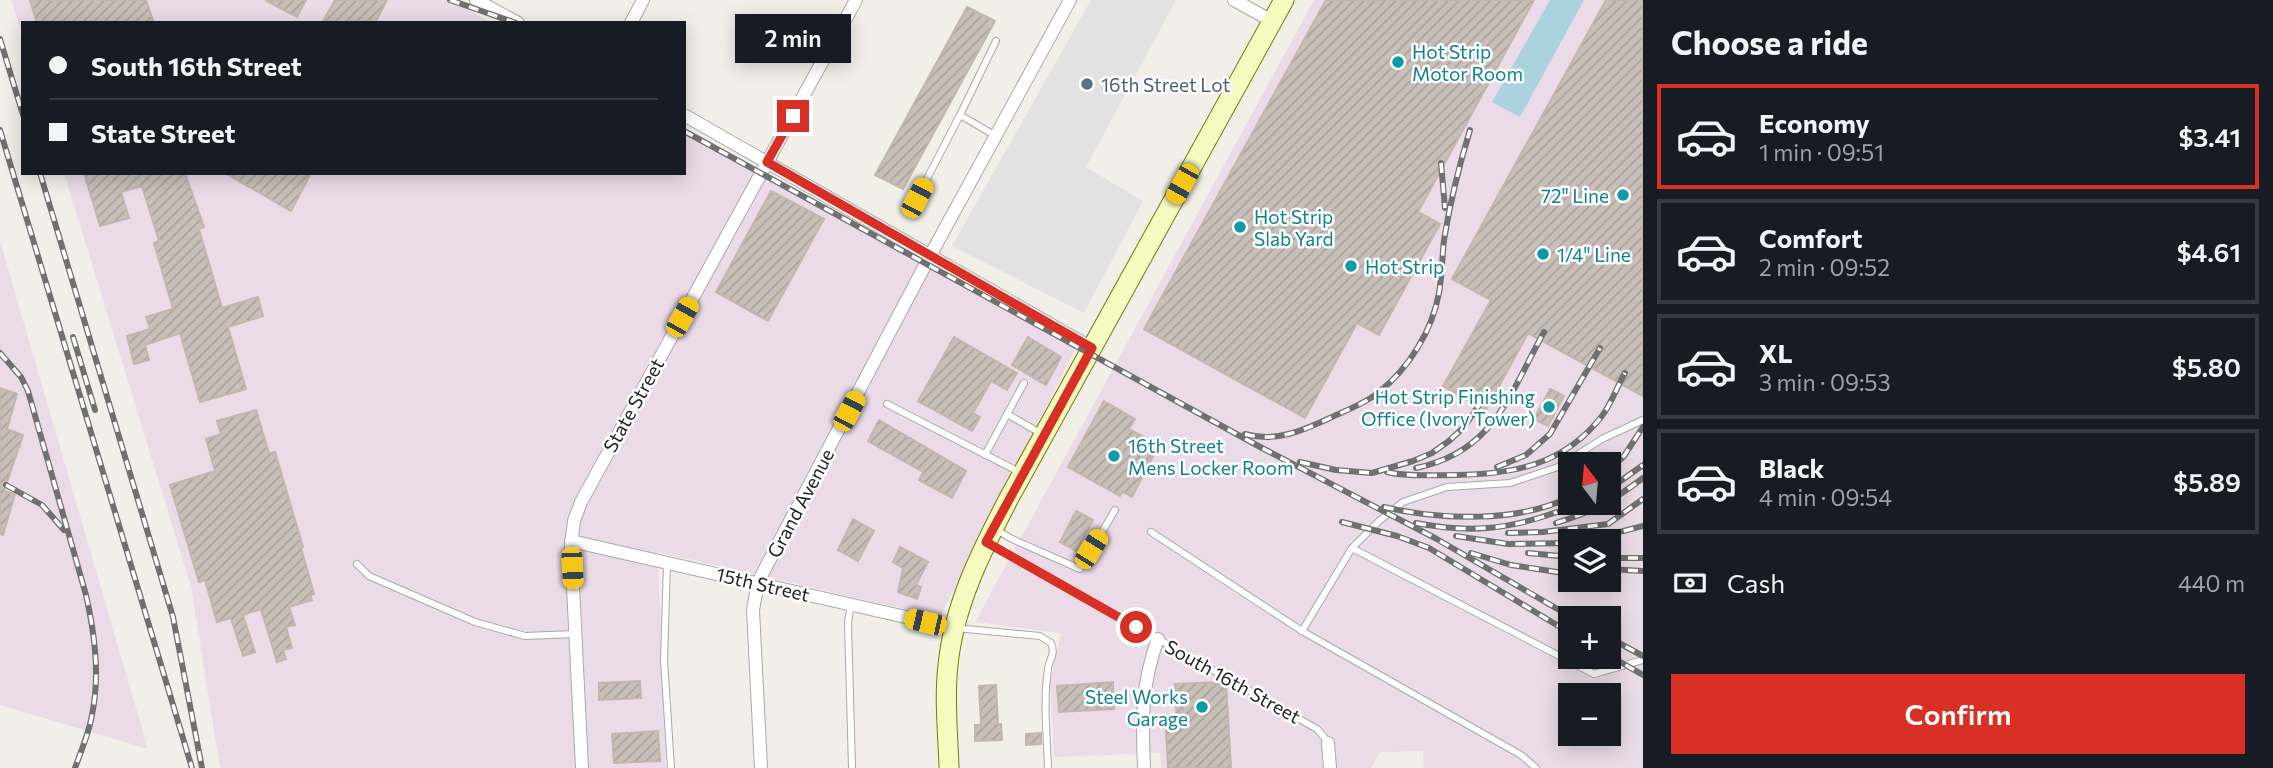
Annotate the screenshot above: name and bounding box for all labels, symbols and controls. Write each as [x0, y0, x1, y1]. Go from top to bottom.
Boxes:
callout: 2 min [735, 15, 851, 64]
text: Choose a ride [1671, 22, 1868, 62]
text: 2 min [765, 24, 821, 52]
place label: Hot Strip Motor Room [1412, 40, 1523, 85]
text: South 16th Street [91, 50, 302, 81]
marker: Hot Strip Motor Room [1390, 54, 1406, 70]
place label: 16th Street Lot [1101, 73, 1230, 96]
marker: 16th Street Lot [1079, 76, 1095, 92]
route end [777, 100, 809, 132]
icon: car [1675, 105, 1738, 168]
text: Economy [1759, 107, 1870, 138]
text: State Street [91, 117, 236, 148]
text: $3.41 [2179, 121, 2241, 152]
text: 1 min · 09:51 [1759, 138, 1884, 166]
car [1163, 161, 1202, 207]
car [898, 175, 937, 221]
place label: 72" Line [1541, 184, 1609, 207]
marker: 72" Line [1615, 187, 1631, 203]
place label: Hot Strip Slab Yard [1254, 205, 1333, 250]
marker: Hot Strip Slab Yard [1232, 219, 1248, 235]
icon: car [1675, 220, 1738, 283]
text: Comfort [1759, 222, 1862, 253]
text: $4.61 [2177, 236, 2241, 267]
place label: 1/4" Line [1557, 243, 1631, 266]
marker: 1/4" Line [1535, 246, 1551, 262]
text: 2 min · 09:52 [1759, 253, 1890, 281]
place label: Hot Strip [1365, 255, 1444, 278]
marker: Hot Strip [1343, 258, 1359, 274]
car [663, 294, 702, 340]
icon: car [1675, 335, 1738, 398]
text: XL [1759, 337, 1793, 368]
text: $5.80 [2172, 351, 2241, 382]
street label: State Street [598, 354, 668, 456]
text: 3 min · 09:53 [1759, 368, 1891, 396]
place label: Hot Strip Finishing Office (Ivory Tower) [1361, 385, 1535, 430]
car [830, 388, 869, 434]
marker: Hot Strip Finishing Office (Ivory Tower) [1541, 399, 1557, 415]
place label: 16th Street Mens Locker Room [1128, 434, 1293, 479]
street label: Grand Avenue [762, 445, 838, 561]
marker: 16th Street Mens Locker Room [1106, 448, 1122, 464]
icon: car [1675, 450, 1738, 513]
north arrow [1558, 452, 1620, 514]
map controls [1558, 452, 1621, 746]
text: Black [1759, 452, 1825, 483]
text: $5.89 [2173, 466, 2241, 497]
text: 4 min · 09:54 [1759, 483, 1892, 511]
car [1071, 526, 1112, 572]
button: layers [1558, 529, 1621, 592]
car [561, 546, 584, 590]
street label: 15th Street [714, 562, 812, 606]
icon: cash [1671, 564, 1709, 602]
text: Cash [1727, 567, 1785, 598]
text: 440 m [2178, 569, 2245, 597]
button: + [1558, 606, 1621, 669]
car [903, 607, 948, 637]
route start [1120, 611, 1152, 643]
street label: South 16th Street [1161, 634, 1305, 728]
button: Confirm [1671, 674, 2245, 754]
button: − [1558, 683, 1621, 746]
place label: Steel Works Garage [1085, 685, 1188, 730]
marker: Steel Works Garage [1194, 699, 1210, 715]

